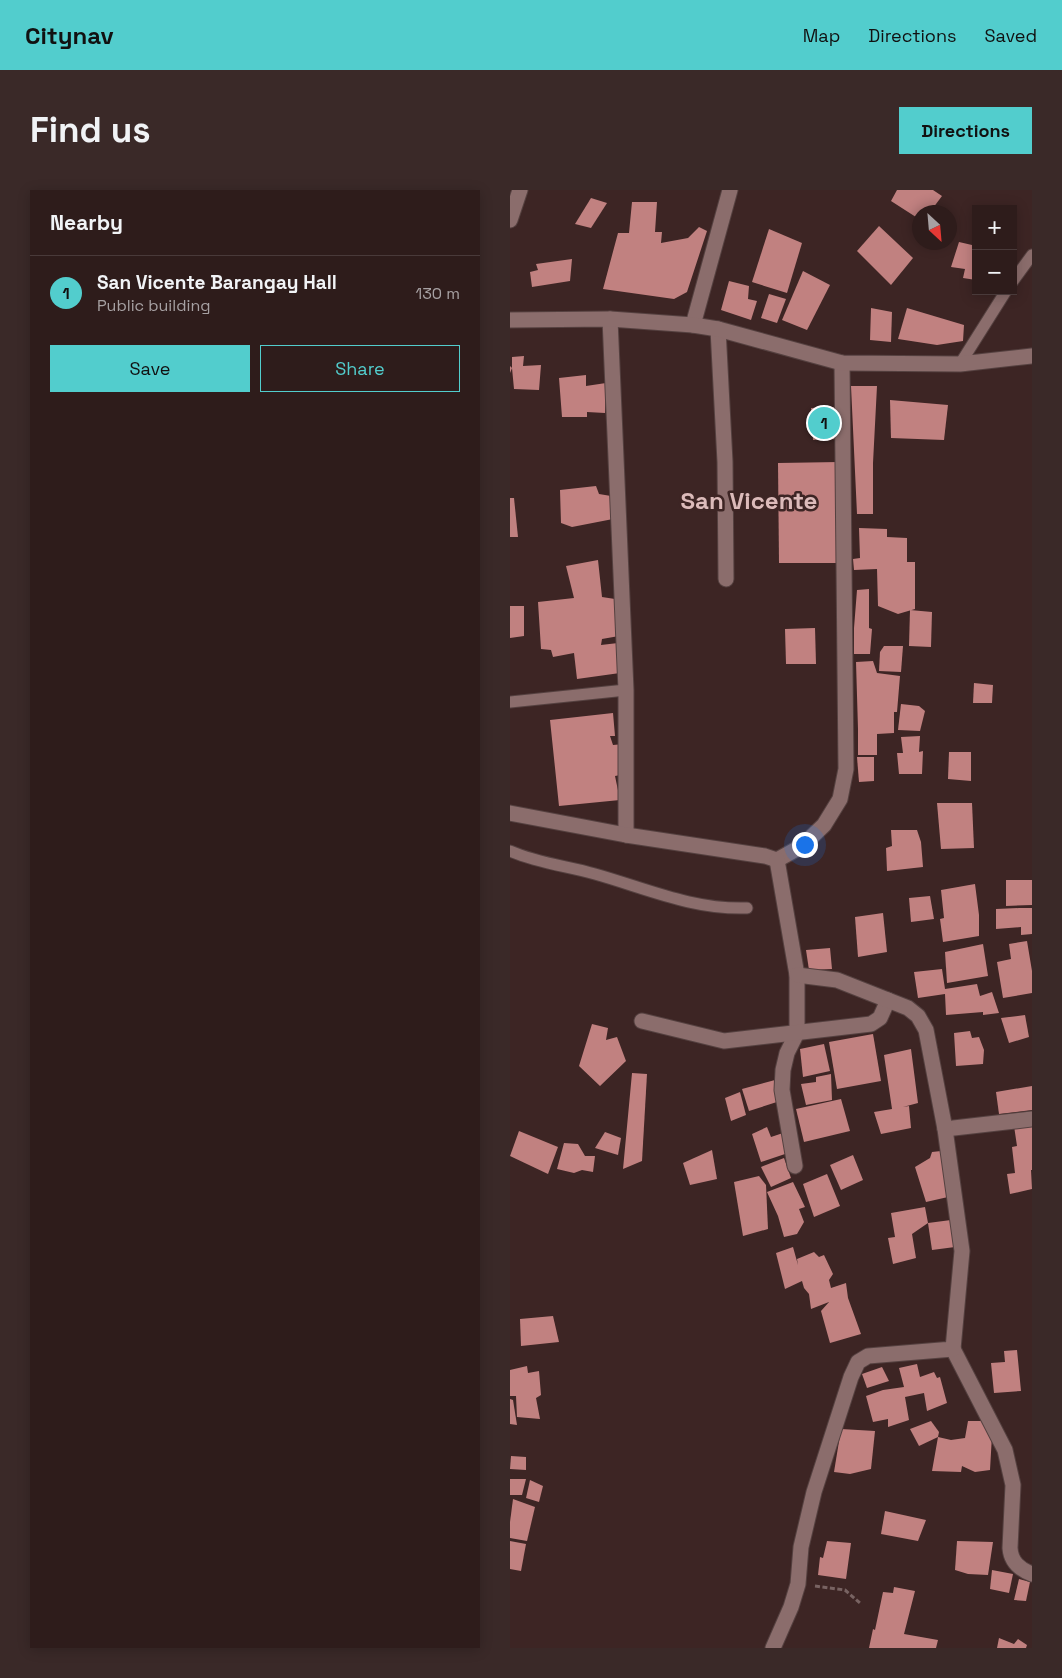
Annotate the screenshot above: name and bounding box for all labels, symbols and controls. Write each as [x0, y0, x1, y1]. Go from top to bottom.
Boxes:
text: Citynav [25, 20, 114, 51]
text: Map [803, 24, 840, 47]
text: Directions [868, 24, 957, 47]
text: Saved [985, 24, 1037, 47]
button: Directions [899, 107, 1032, 154]
text: Find us [30, 108, 151, 152]
north arrow [912, 205, 957, 250]
map controls [972, 205, 1017, 295]
button: + [972, 205, 1017, 250]
text: Nearby [50, 209, 123, 236]
button: − [972, 250, 1017, 295]
text: San Vicente Barangay Hall [97, 270, 337, 295]
text: 1 [62, 283, 70, 304]
text: 130 m [416, 283, 460, 304]
text: Public building [97, 295, 210, 316]
button: Save [50, 345, 250, 392]
button: Share [260, 345, 460, 392]
pin: 1 [808, 404, 840, 442]
district label: San Vicente [681, 485, 817, 516]
your location [792, 832, 818, 858]

